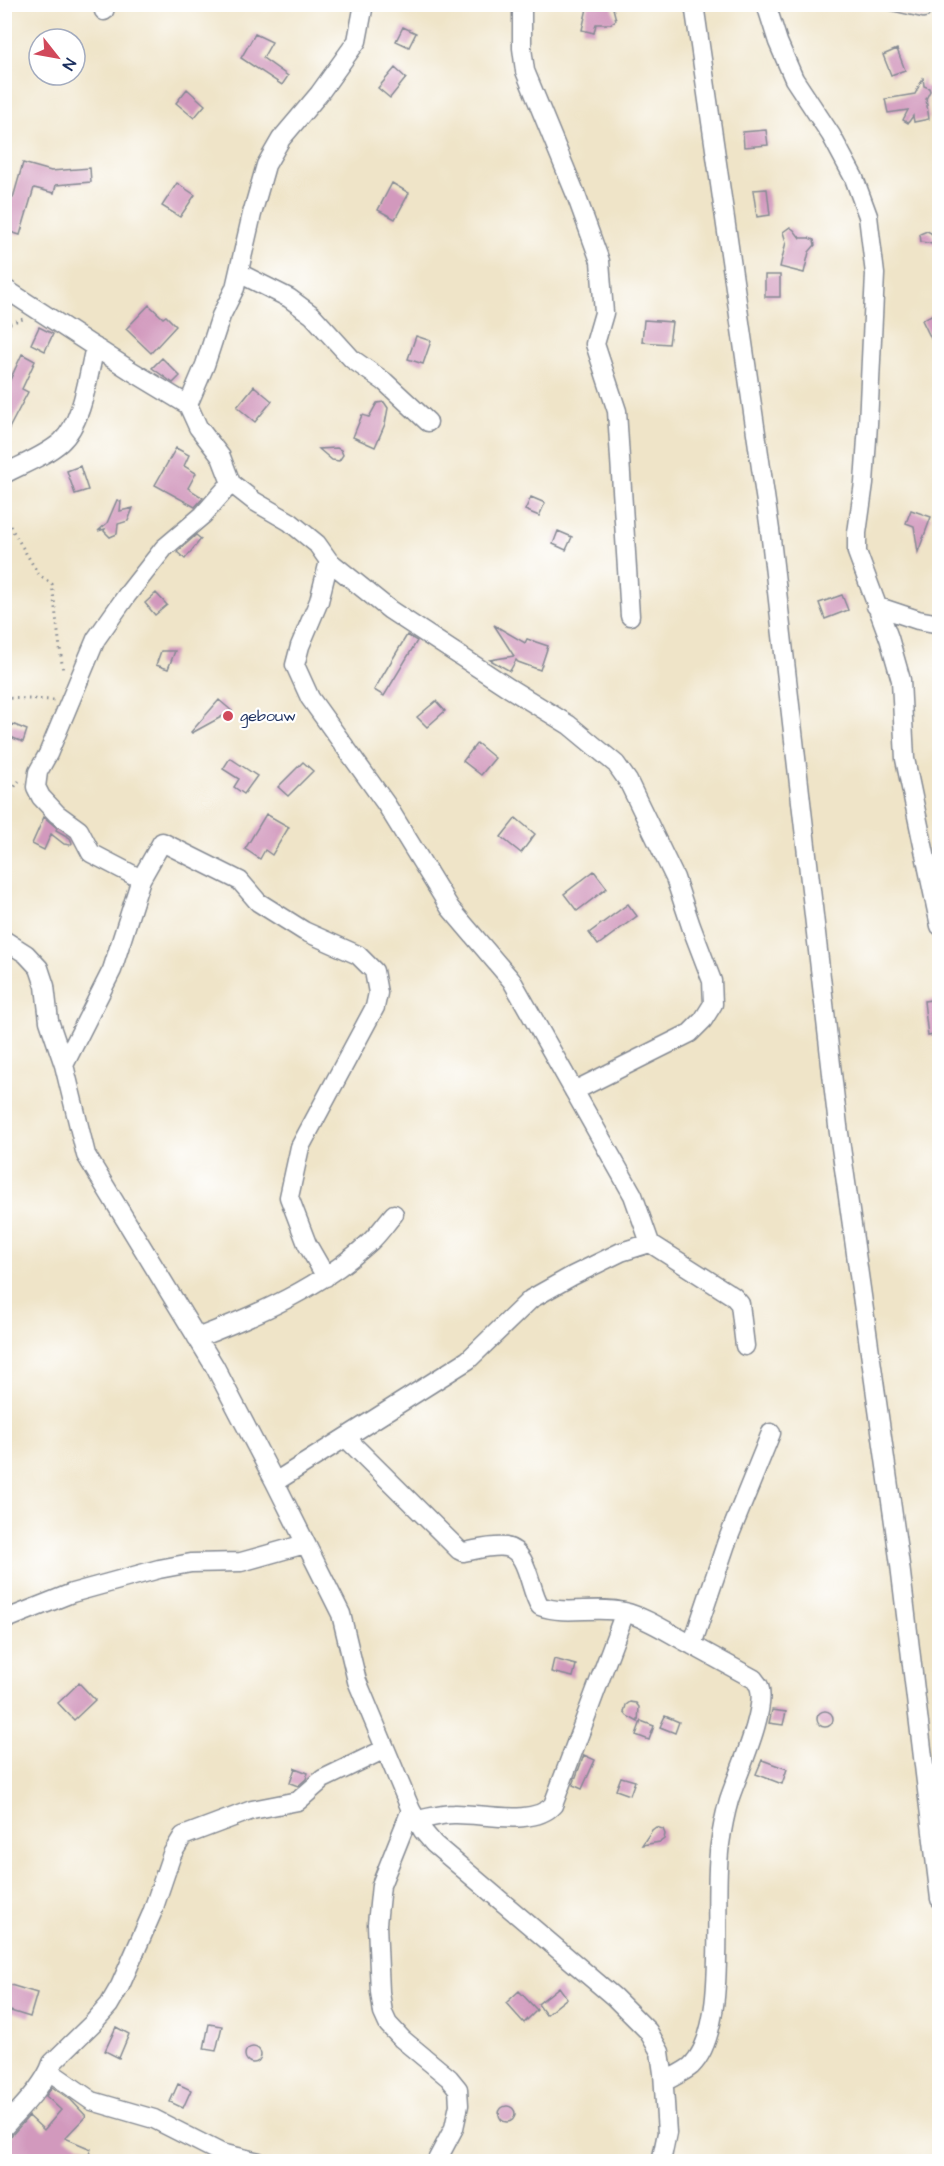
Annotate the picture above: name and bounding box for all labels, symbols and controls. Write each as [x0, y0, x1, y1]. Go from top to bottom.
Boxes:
north arrow [27, 27, 87, 87]
text: N [57, 54, 81, 74]
place label: gebouw [240, 705, 296, 728]
marker: gebouw [221, 709, 235, 723]

